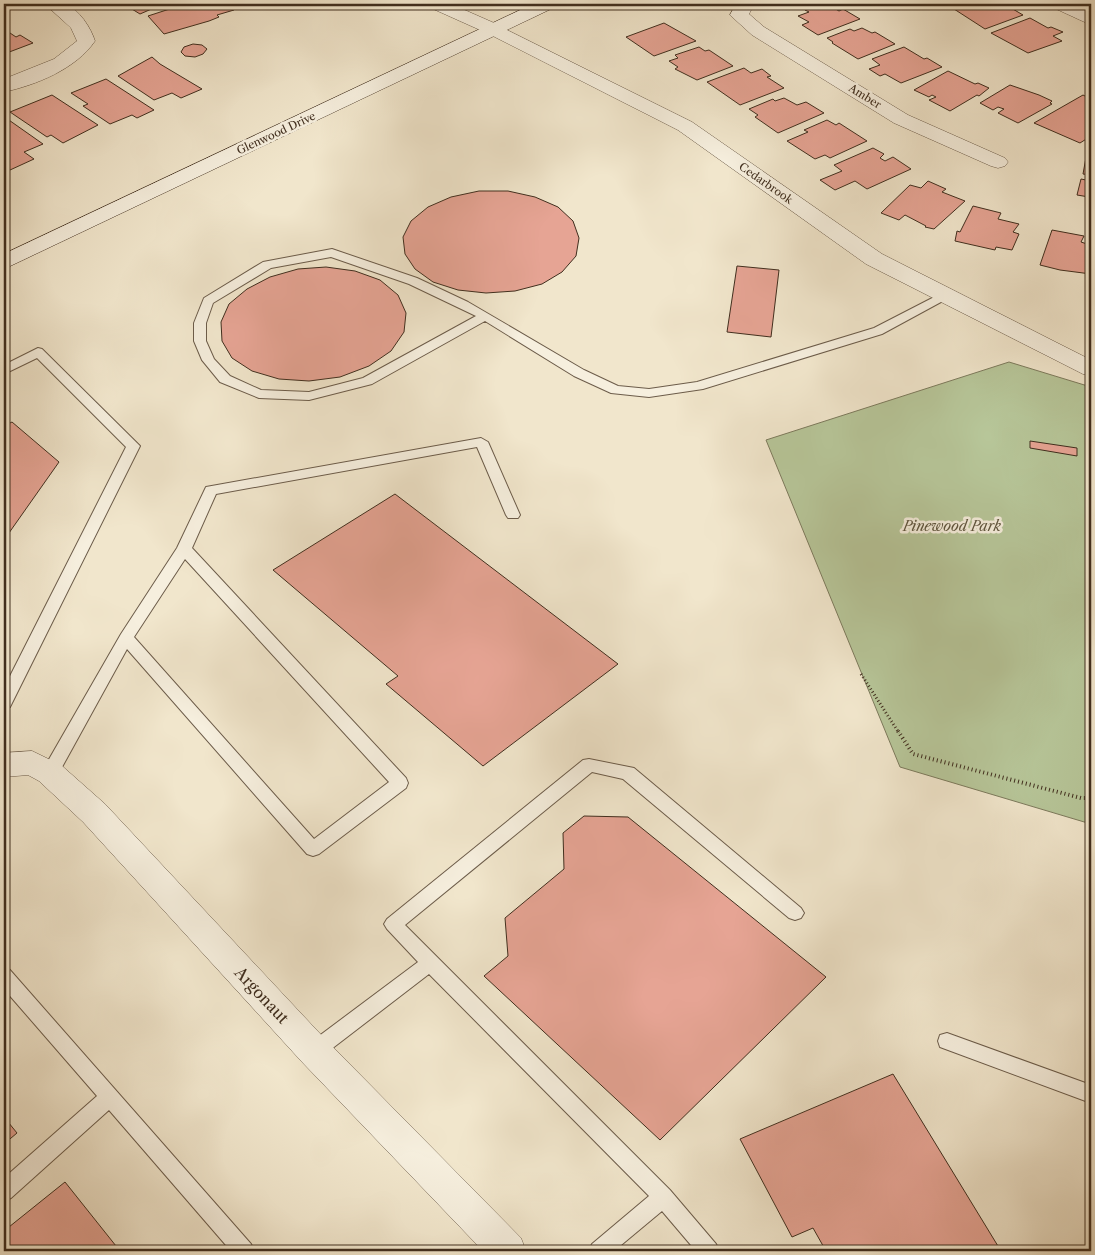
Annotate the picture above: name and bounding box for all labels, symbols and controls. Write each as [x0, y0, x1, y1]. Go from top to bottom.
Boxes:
street label: Amber [845, 80, 884, 112]
street label: Glenwood Drive [234, 109, 318, 157]
street label: Cedarbrook [736, 159, 796, 207]
park label: Pinewood Park [902, 517, 1002, 535]
street label: Argonaut [230, 962, 294, 1028]

